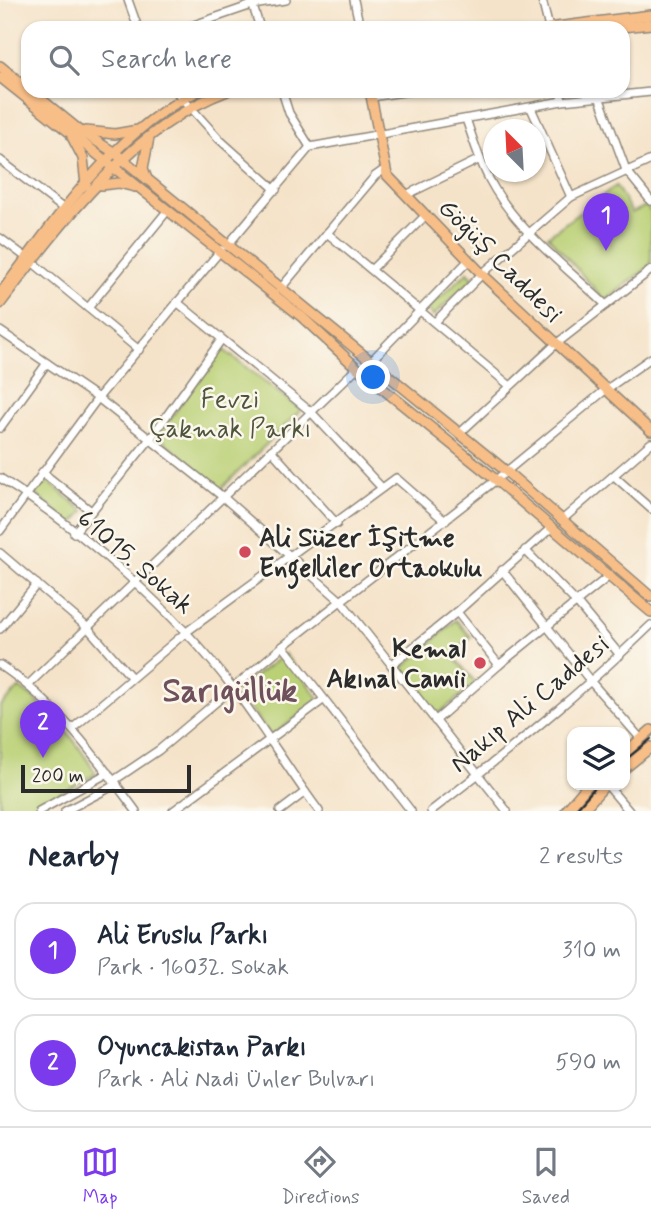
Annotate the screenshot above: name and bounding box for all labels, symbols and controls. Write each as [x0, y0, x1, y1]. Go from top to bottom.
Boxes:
search box [21, 21, 630, 98]
icon: search [45, 41, 83, 79]
text: Search here [101, 43, 232, 77]
north arrow [483, 119, 546, 182]
street label: Göğüş Caddesi [430, 192, 569, 331]
pin: 1 [583, 193, 629, 251]
your location [356, 360, 390, 394]
park label: Fevzi Çakmak Parkı [149, 383, 311, 447]
street label: 61015. Sokak [69, 503, 200, 623]
place label: Ali Süzer İşitme Engelliler Ortaokulu [259, 522, 482, 589]
marker: Ali Süzer İşitme Engelliler Ortaokulu [237, 544, 253, 560]
street label: Nakıp Ali Caddesi [444, 628, 617, 781]
place label: Kemal Akınal Camii [326, 633, 466, 697]
marker: Kemal Akınal Camii [472, 655, 488, 671]
district label: Sarıgüllük [163, 670, 298, 714]
pin: 2 [20, 700, 66, 758]
map controls [567, 727, 630, 790]
button: layers [567, 727, 630, 790]
scale bar [21, 762, 191, 794]
text: 200 m [32, 764, 84, 789]
text: Nearby [28, 837, 119, 876]
text: 2 results [539, 842, 623, 872]
text: Ali Eruslu Parkı [97, 919, 268, 953]
text: 1 [48, 936, 58, 966]
text: 310 m [562, 936, 621, 966]
text: Park · 16032. Sokak [97, 953, 289, 983]
text: Oyuncakistan Parkı [97, 1031, 307, 1065]
text: 2 [47, 1048, 59, 1078]
text: 590 m [555, 1048, 621, 1078]
text: Park · Ali Nadi Ünler Bulvarı [97, 1065, 375, 1095]
tab: Map [81, 1143, 119, 1210]
tab: Directions [281, 1143, 360, 1210]
tab: Saved [522, 1143, 570, 1210]

